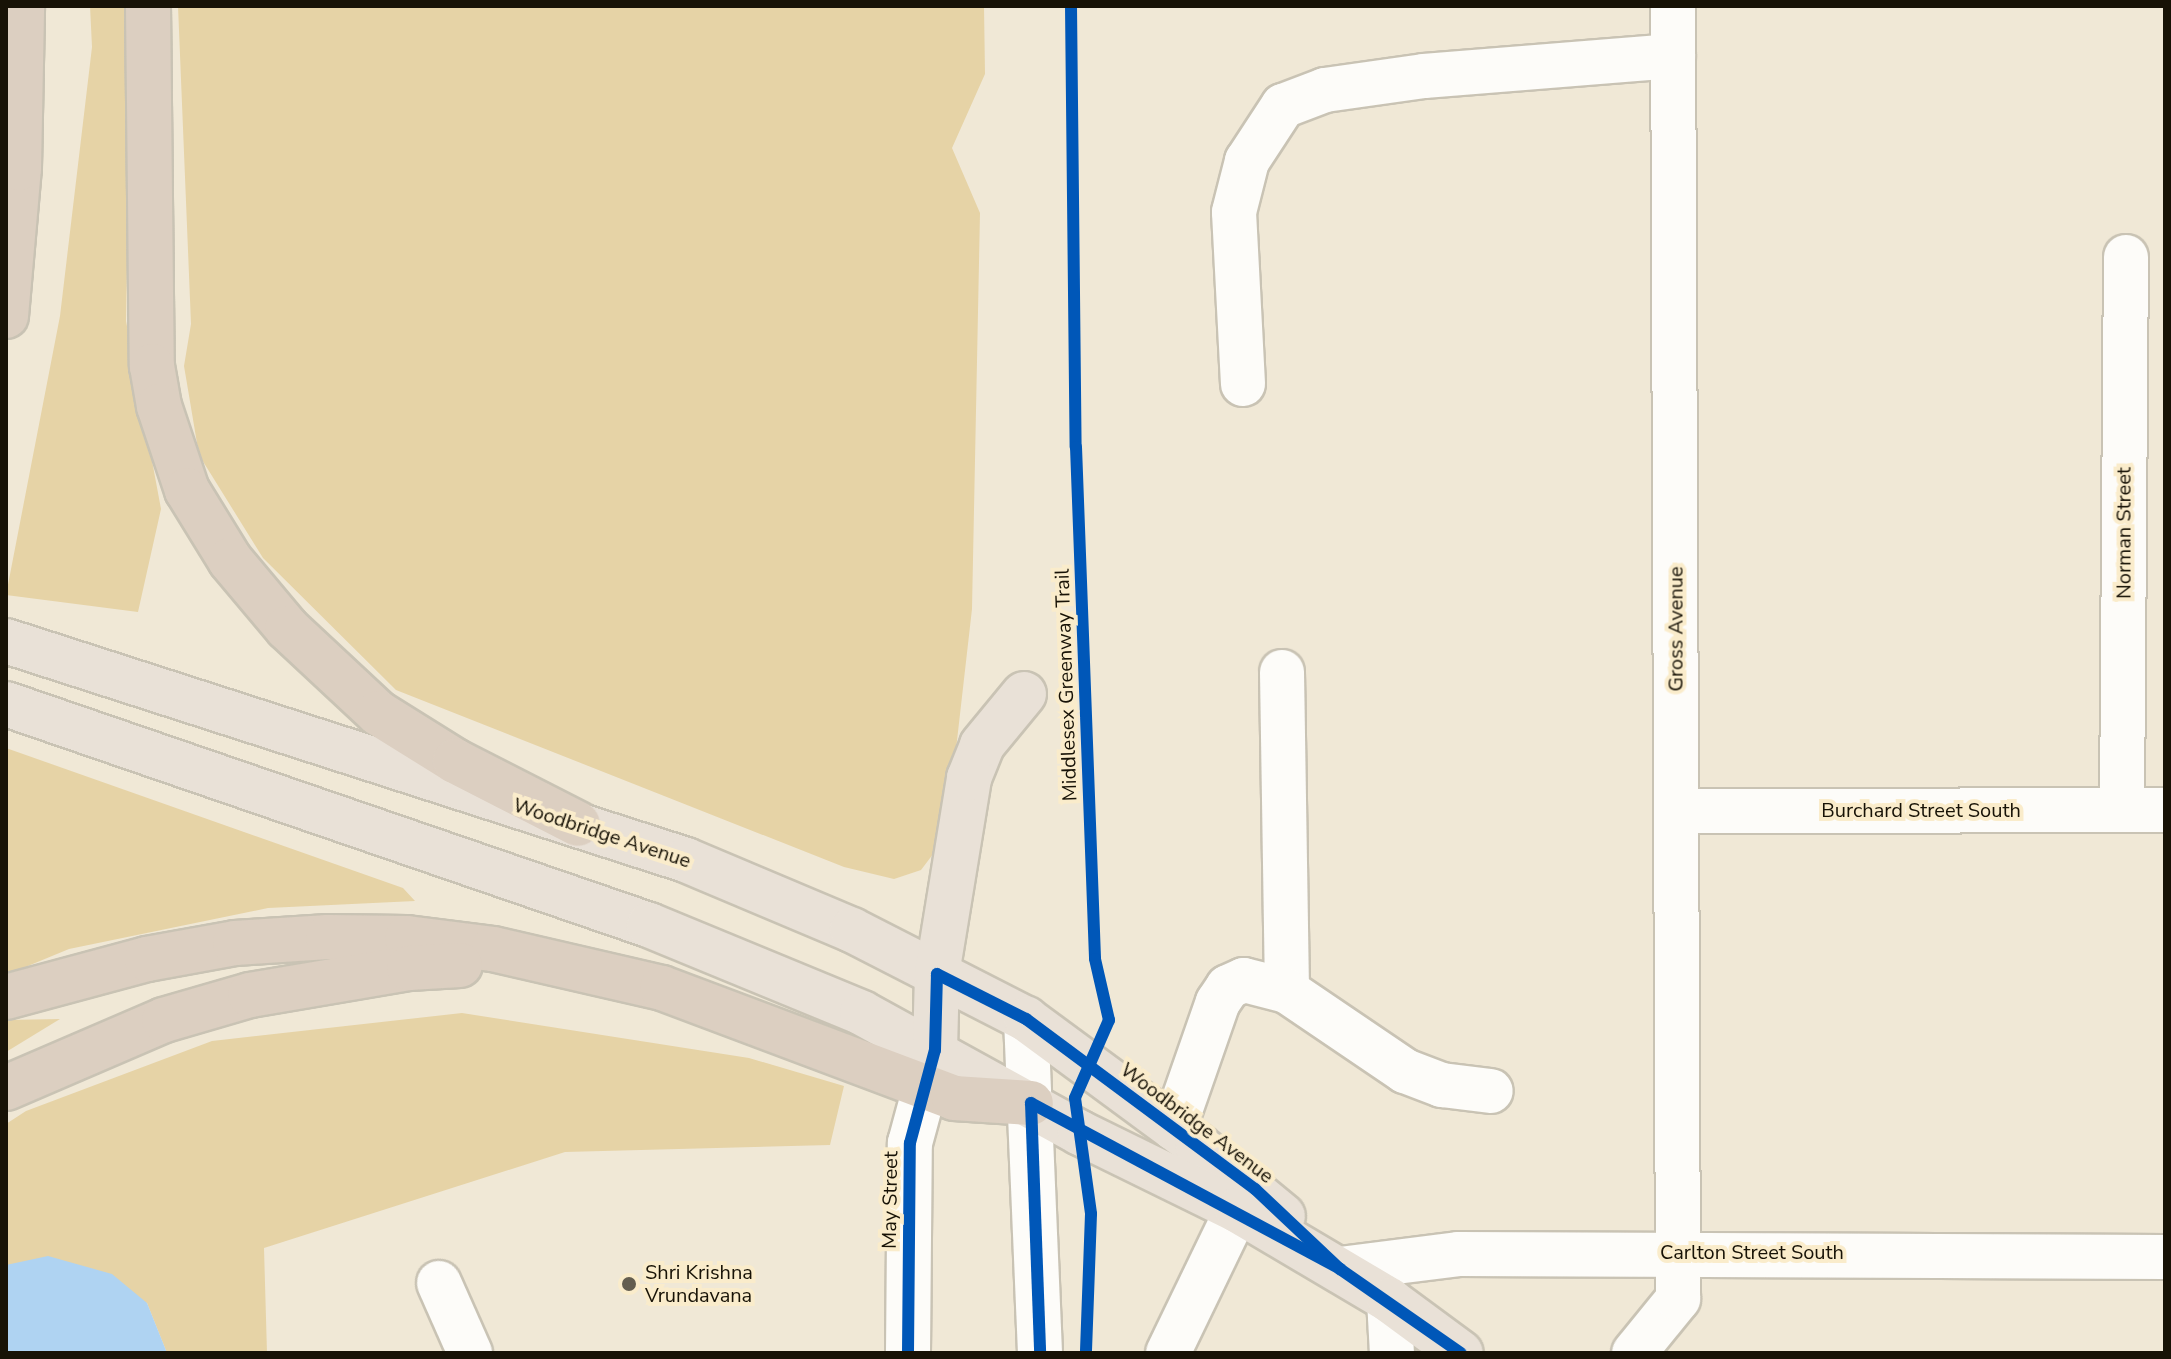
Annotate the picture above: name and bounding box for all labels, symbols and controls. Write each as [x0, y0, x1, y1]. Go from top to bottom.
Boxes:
street label: Norman Street [2112, 467, 2136, 599]
street label: Gross Avenue [1664, 566, 1688, 692]
street label: Middlesex Greenway Trail [1050, 568, 1082, 802]
street label: Woodbridge Avenue [510, 793, 694, 873]
street label: Burchard Street South [1821, 798, 2021, 822]
street label: Woodbridge Avenue [1116, 1058, 1278, 1188]
street label: May Street [877, 1151, 903, 1249]
street label: Carlton Street South [1660, 1240, 1844, 1264]
place label: Shri Krishna Vrundavana [645, 1260, 753, 1307]
marker: Shri Krishna Vrundavana [620, 1275, 638, 1293]

